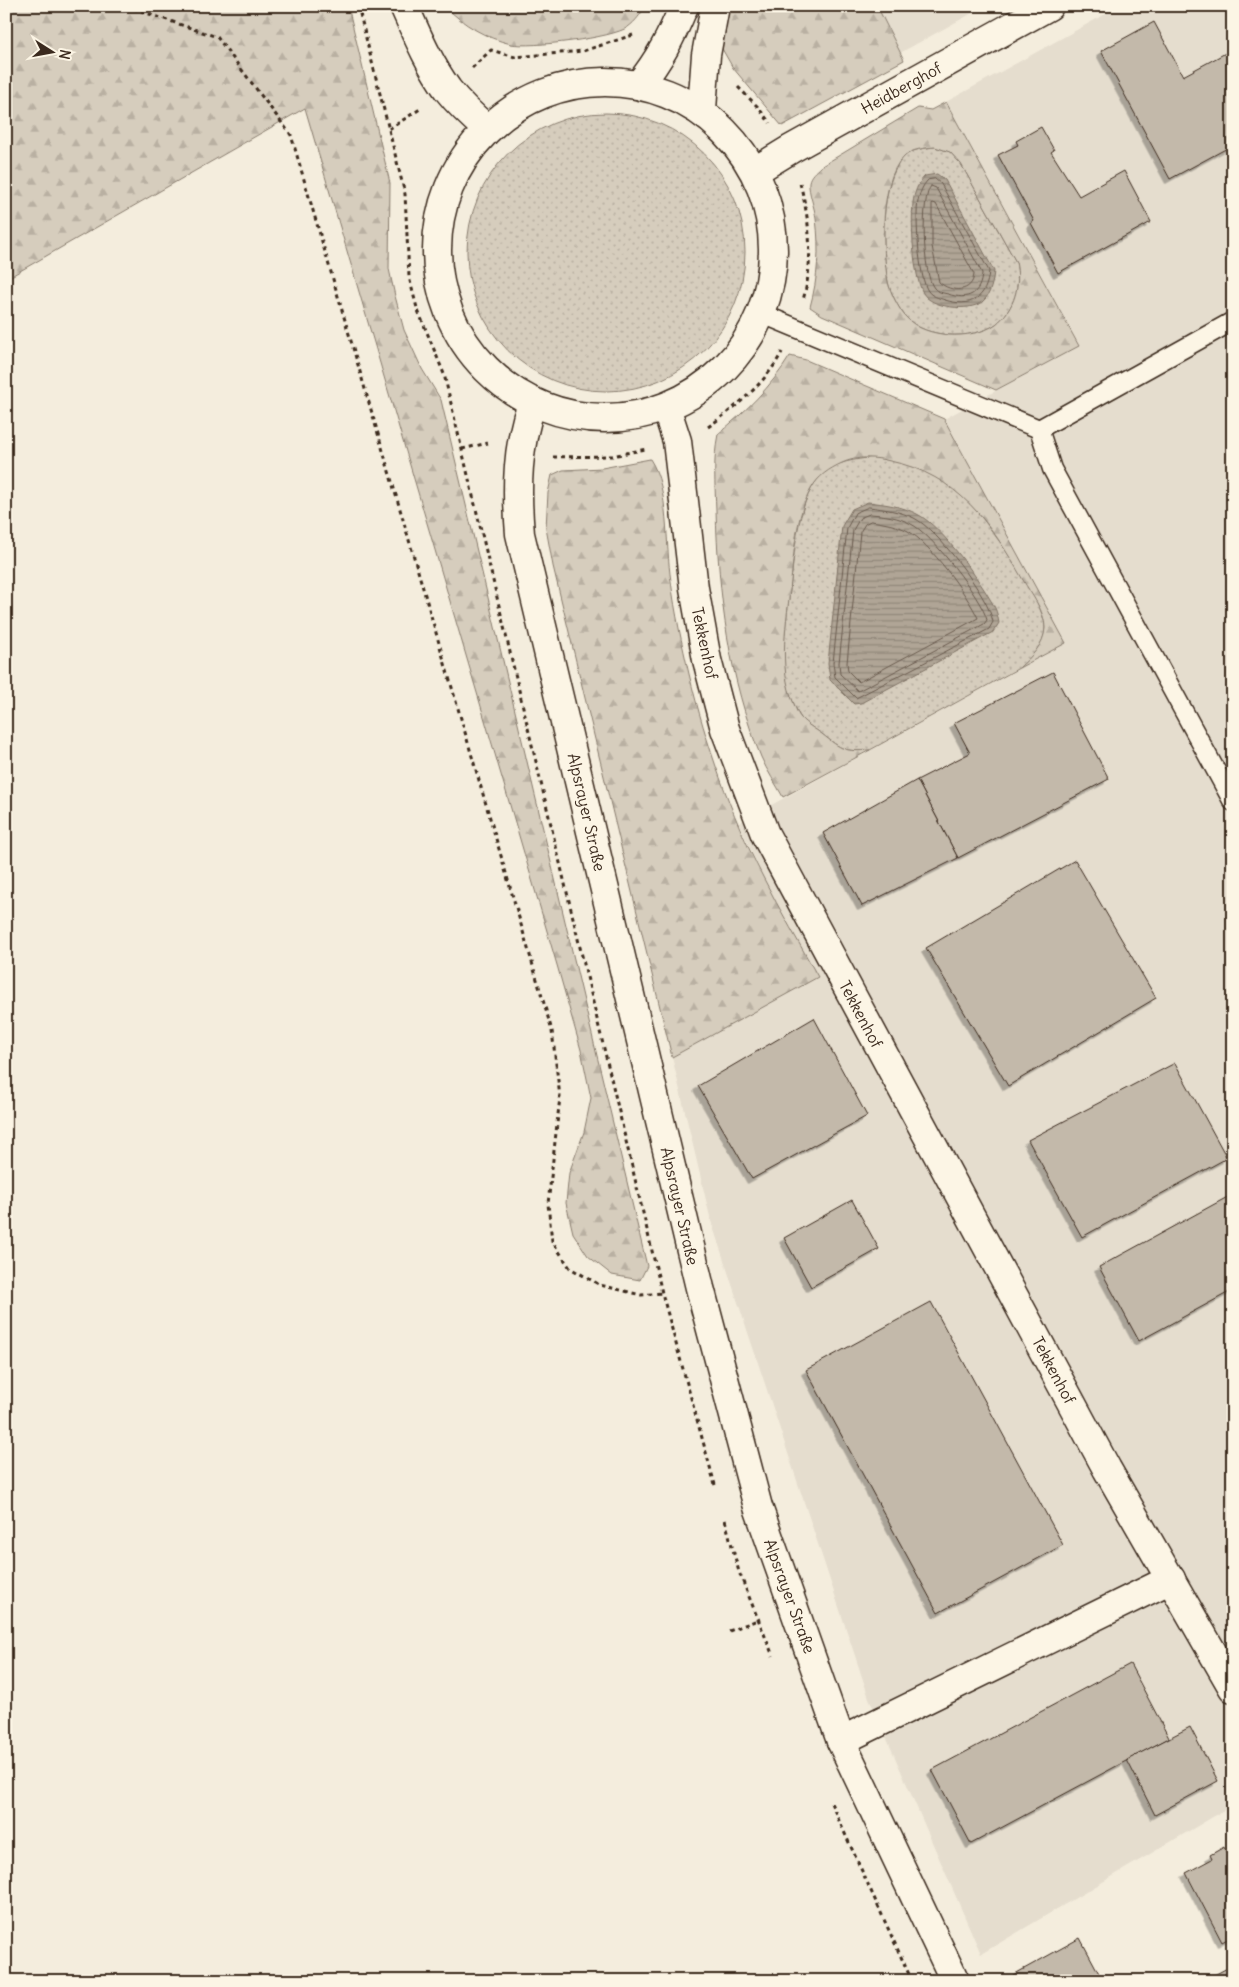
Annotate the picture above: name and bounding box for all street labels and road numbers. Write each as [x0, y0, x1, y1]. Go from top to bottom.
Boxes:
street label: Heidberghof [857, 57, 945, 118]
street label: Tekkenhof [688, 605, 723, 682]
street label: Alpsrayer Straße [564, 751, 610, 873]
street label: Tekkenhof [835, 977, 887, 1052]
street label: Alpsrayer Straße [657, 1145, 703, 1267]
street label: Tekkenhof [1028, 1333, 1080, 1408]
street label: Alpsrayer Straße [760, 1536, 820, 1656]

